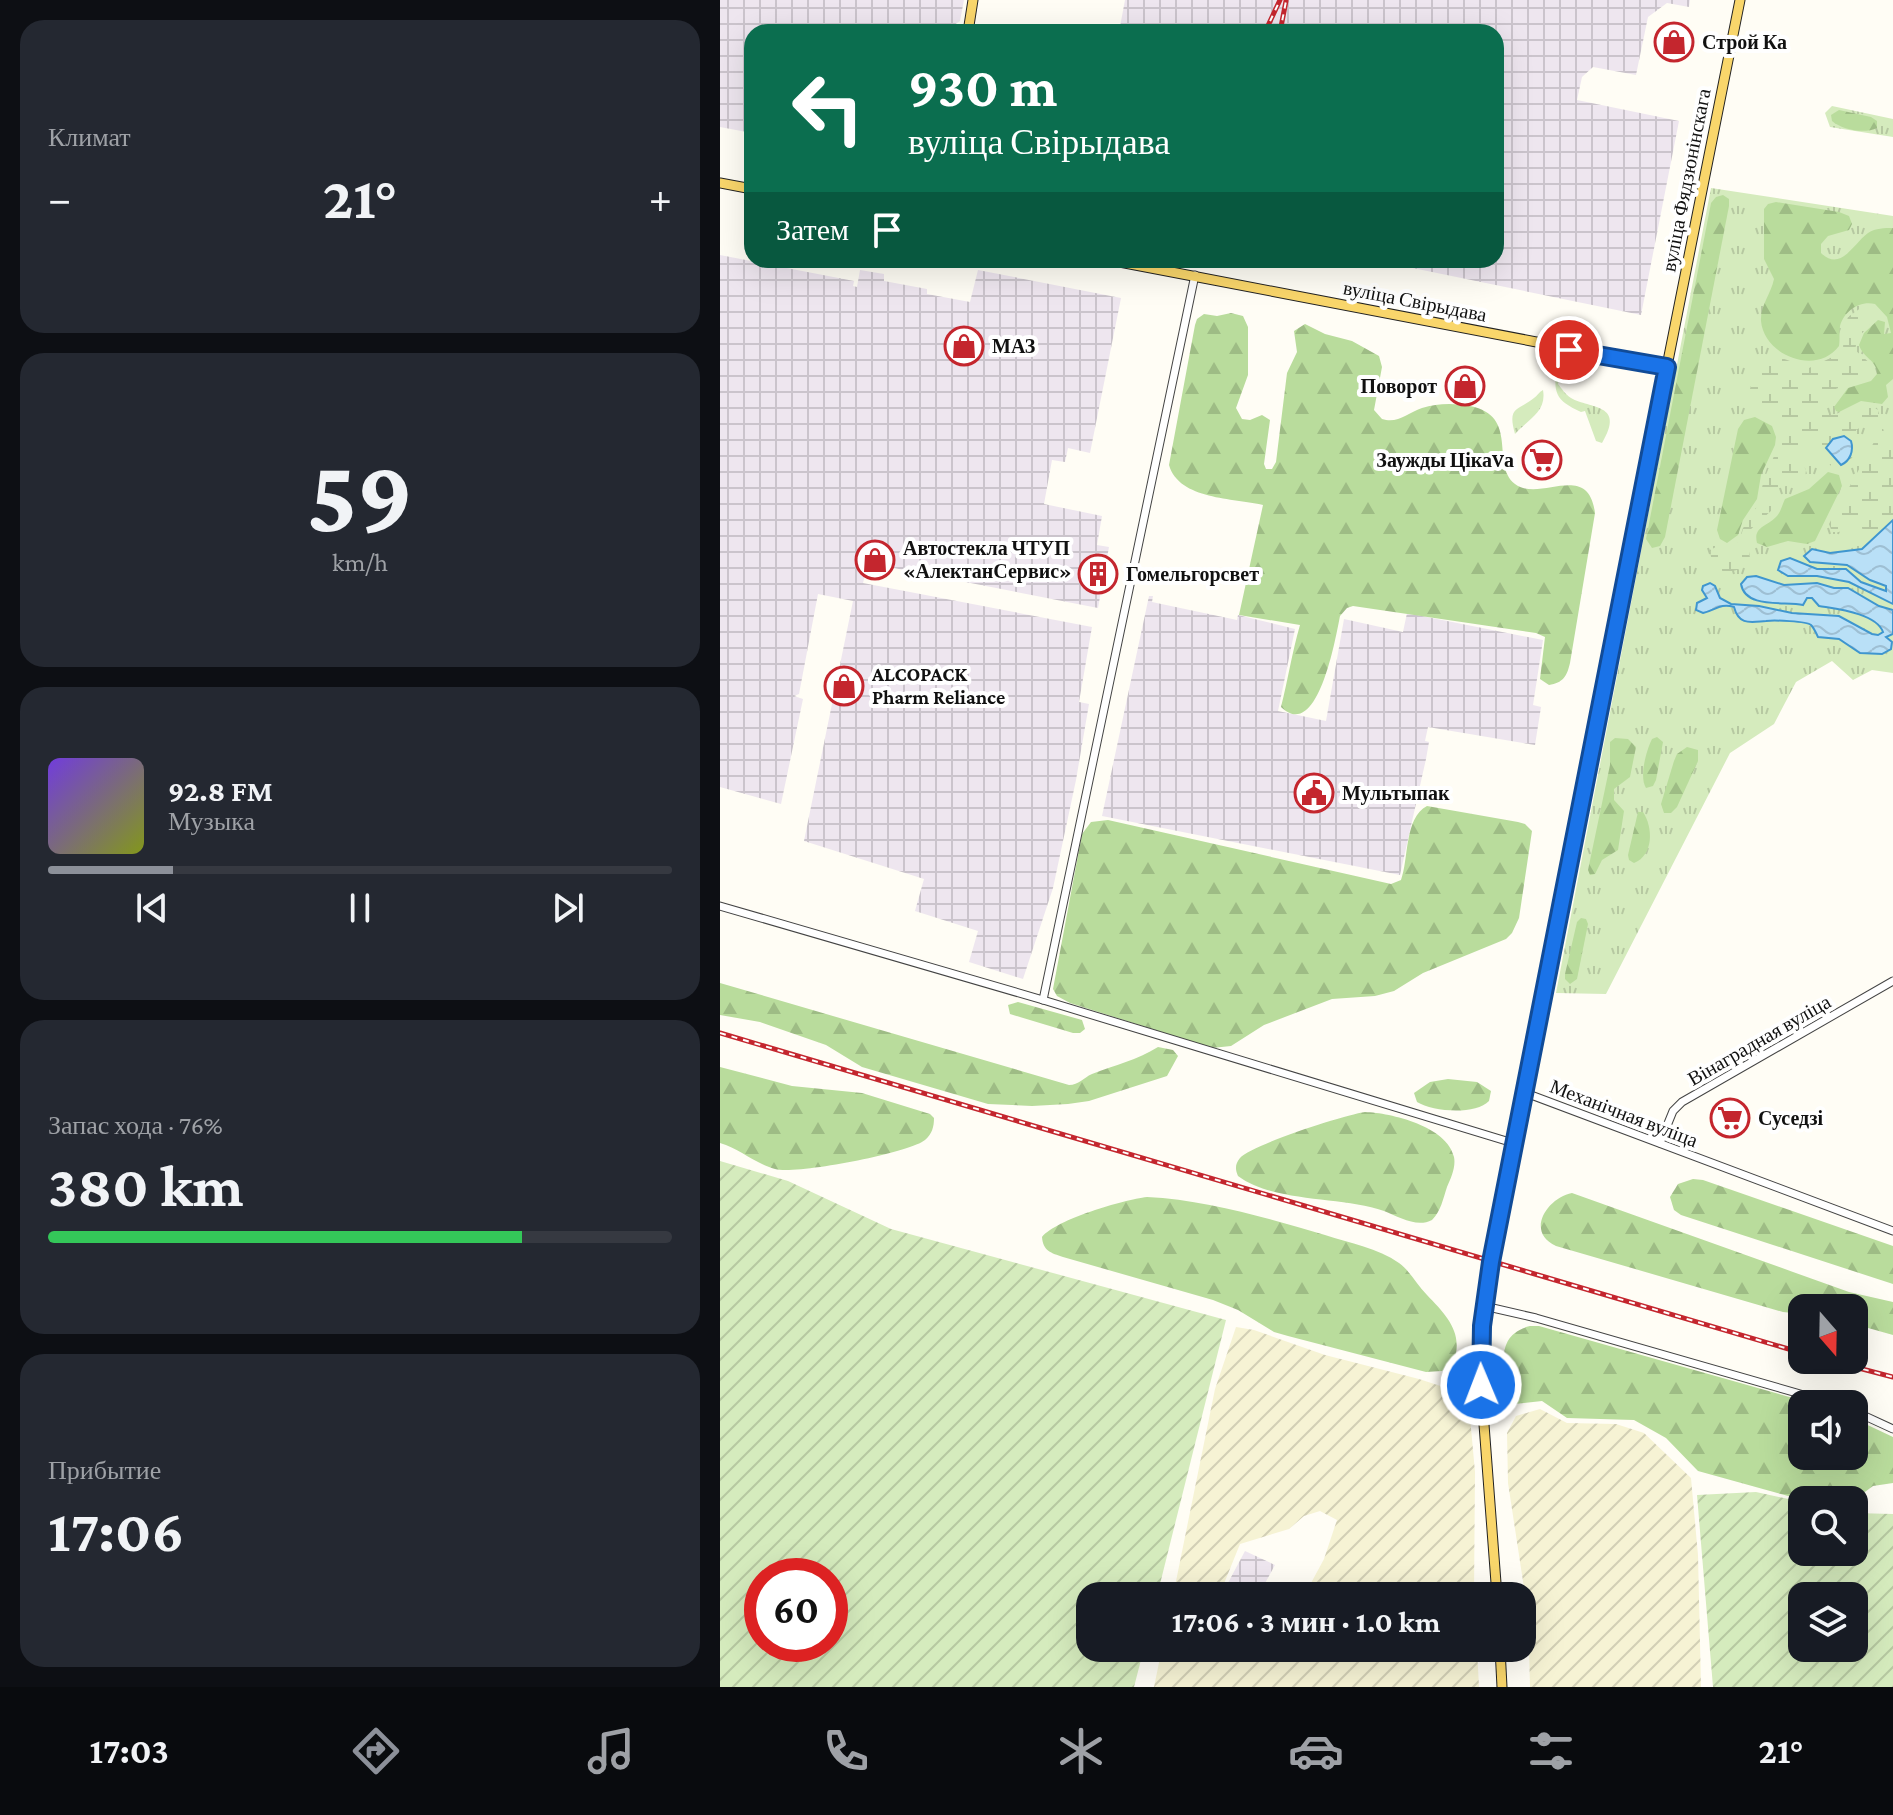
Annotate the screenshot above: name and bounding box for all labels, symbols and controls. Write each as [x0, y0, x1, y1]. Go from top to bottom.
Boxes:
shop icon: Строй Ка [1653, 21, 1695, 63]
place label: Строй Ка [1702, 31, 1787, 54]
icon: left [776, 56, 880, 160]
text: 930 m [908, 56, 1057, 118]
street label: вуліца Фядзюнінскага [1657, 86, 1716, 274]
text: вуліца Свірыдава [908, 122, 1170, 162]
text: Климат [48, 123, 131, 152]
text: 21° [323, 164, 397, 231]
text: − [48, 174, 71, 222]
text: + [649, 174, 672, 222]
icon: arrive [865, 208, 909, 252]
text: Затем [776, 213, 849, 246]
street label: вуліца Свірыдава [1341, 276, 1489, 327]
pin [1535, 316, 1603, 384]
shop icon: МАЗ [943, 325, 985, 367]
icon: arrive [1547, 328, 1591, 372]
place label: МАЗ [992, 335, 1036, 357]
shop icon: Поворот [1444, 365, 1486, 407]
place label: Поворот [1361, 375, 1437, 398]
text: 59 [307, 438, 413, 553]
supermarket icon: Заужды ЦікаVа [1521, 439, 1563, 481]
place label: Заужды ЦікаVа [1376, 449, 1514, 472]
place label: Автостекла ЧТУП «АлектанСервис» [903, 537, 1072, 583]
shop icon: Автостекла ЧТУП «АлектанСервис» [854, 539, 896, 581]
text: km/h [332, 548, 388, 577]
building icon: Гомельгорсвет [1077, 553, 1119, 595]
place label: Гомельгорсвет [1126, 563, 1259, 586]
place label: ALCOPACK Pharm Reliance [871, 663, 1005, 708]
shop icon: ALCOPACK Pharm Reliance [823, 665, 865, 707]
public building icon: Мультыпак [1293, 772, 1335, 814]
text: 92.8 FM [168, 774, 273, 807]
place label: Мультыпак [1342, 782, 1450, 805]
text: Музыка [168, 807, 255, 836]
icon: previous [130, 886, 174, 930]
icon: pause [338, 886, 382, 930]
icon: next [546, 886, 590, 930]
street label: Вінаградная вуліца [1684, 990, 1835, 1091]
street label: Механічная вуліца [1547, 1075, 1701, 1152]
supermarket icon: Суседзі [1709, 1097, 1751, 1139]
place label: Суседзі [1758, 1107, 1823, 1130]
text: Запас хода · 76% [48, 1111, 223, 1140]
text: 380 km [48, 1152, 244, 1219]
north arrow [1788, 1294, 1868, 1374]
map controls [1788, 1294, 1868, 1662]
position arrow [1439, 1343, 1523, 1427]
button: sound [1788, 1390, 1868, 1470]
text: Прибытие [48, 1456, 161, 1485]
button: search [1788, 1486, 1868, 1566]
text: 17:06 [48, 1497, 184, 1564]
speed limit sign: 60 [744, 1558, 848, 1662]
button: layers [1788, 1582, 1868, 1662]
text: 17:06 · 3 мин · 1.0 km [1172, 1605, 1440, 1638]
icon: directions [348, 1723, 404, 1779]
icon: music [583, 1723, 639, 1779]
icon: phone [818, 1723, 874, 1779]
icon: climate [1053, 1723, 1109, 1779]
icon: car [1288, 1723, 1344, 1779]
icon: filters [1523, 1723, 1579, 1779]
text: 17:03 [90, 1731, 169, 1771]
text: 21° [1759, 1731, 1803, 1771]

